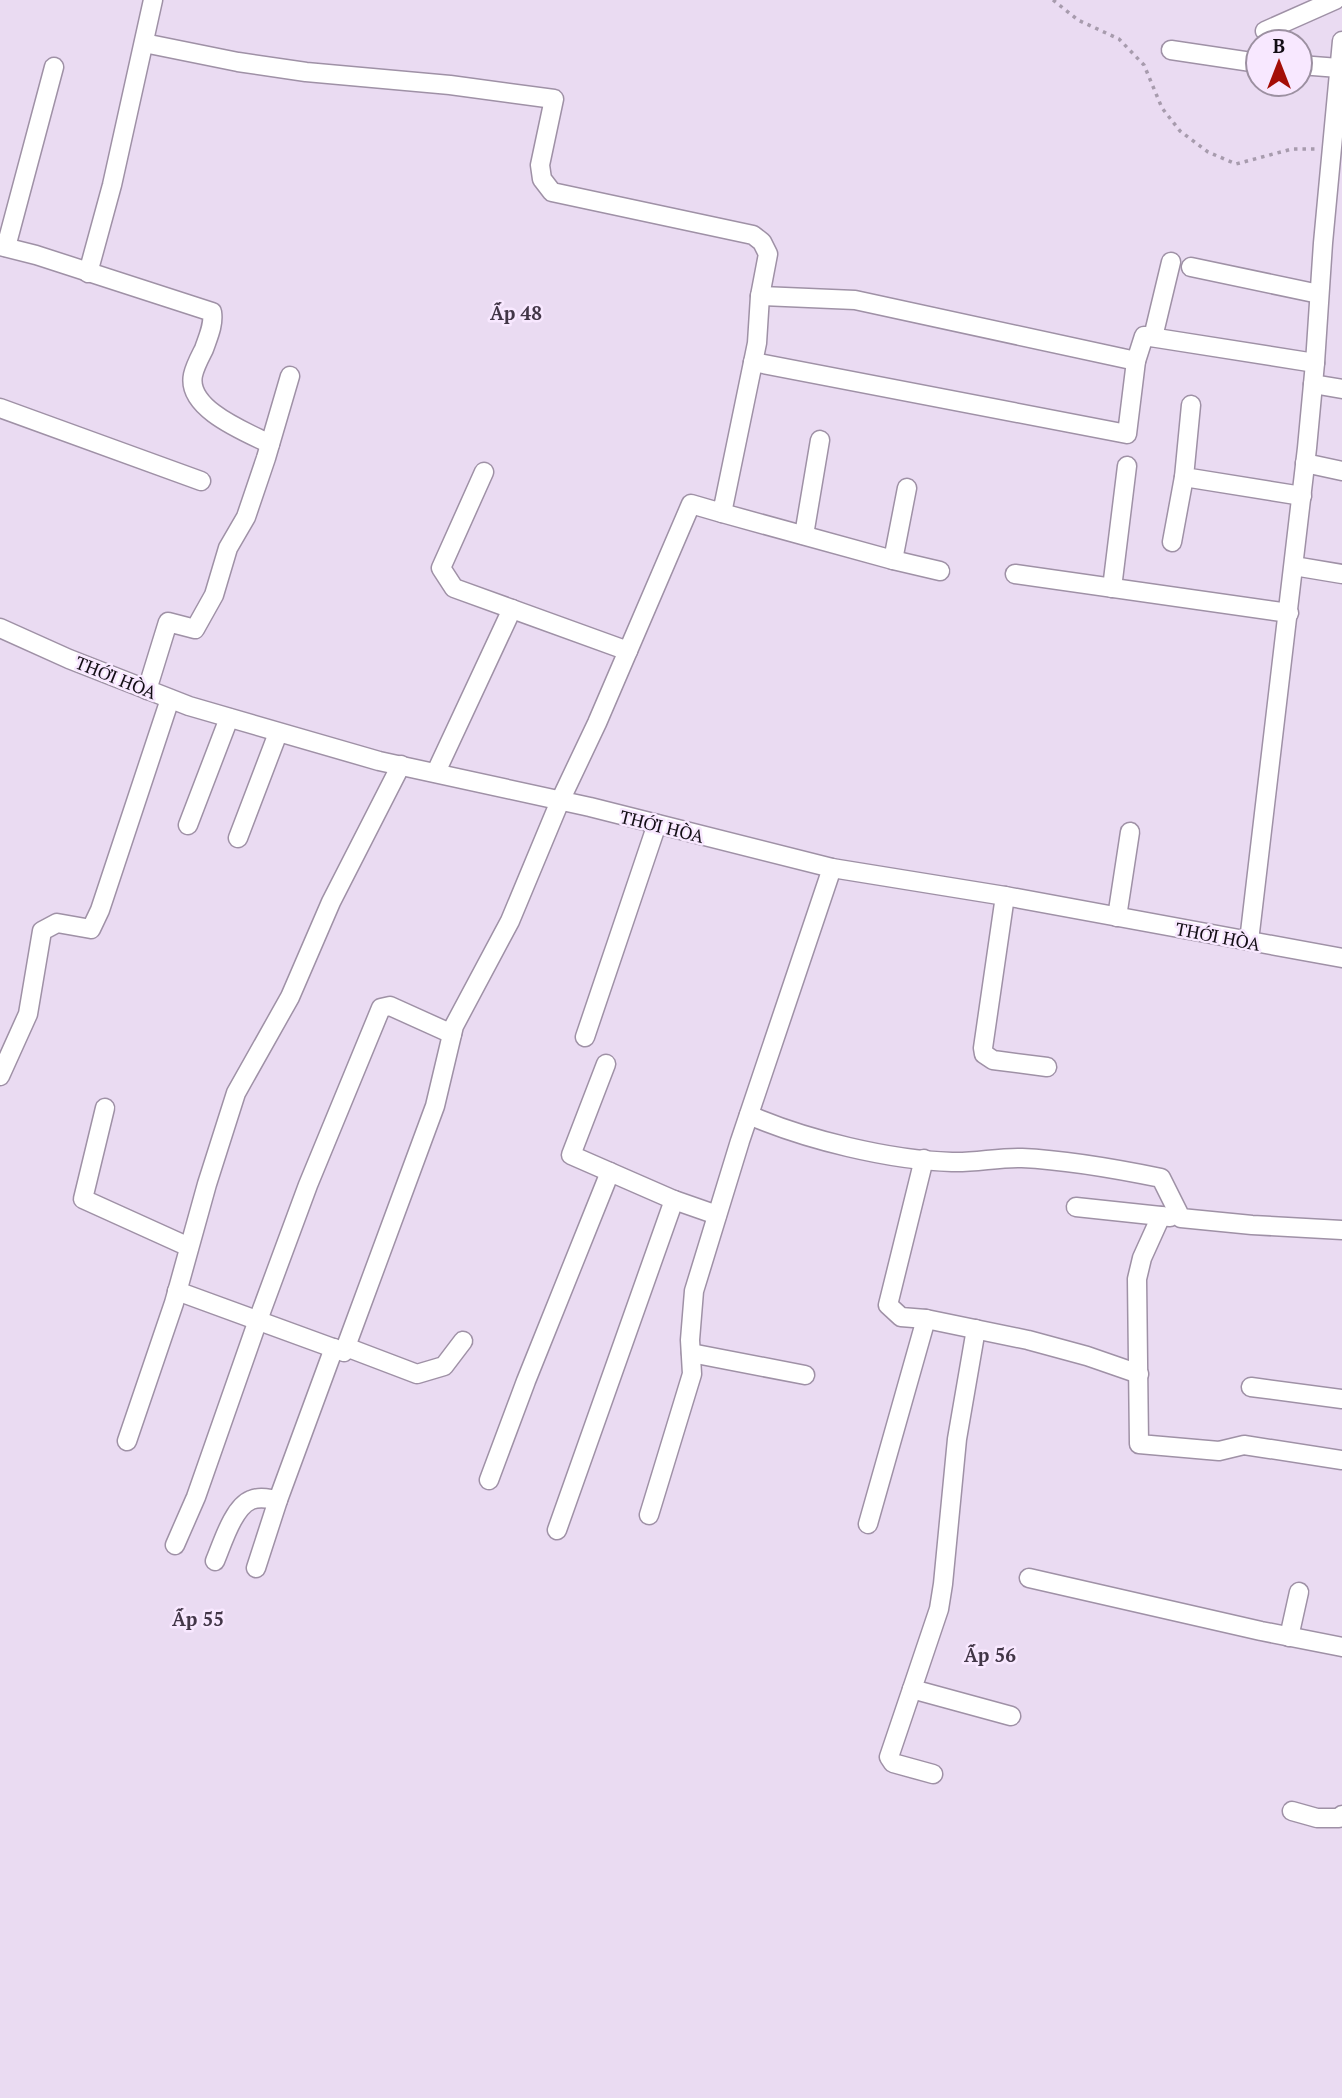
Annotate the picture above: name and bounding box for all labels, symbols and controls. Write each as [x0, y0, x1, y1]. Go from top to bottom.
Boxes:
north arrow [1244, 28, 1314, 98]
text: B [1273, 33, 1285, 58]
district label: Ấp 48 [490, 300, 542, 325]
street label: THỚI HÒA [72, 650, 161, 704]
street label: THỚI HÒA [618, 804, 707, 848]
street label: THỚI HÒA [1174, 916, 1263, 956]
district label: Ấp 55 [172, 1606, 224, 1631]
district label: Ấp 56 [964, 1642, 1016, 1667]

